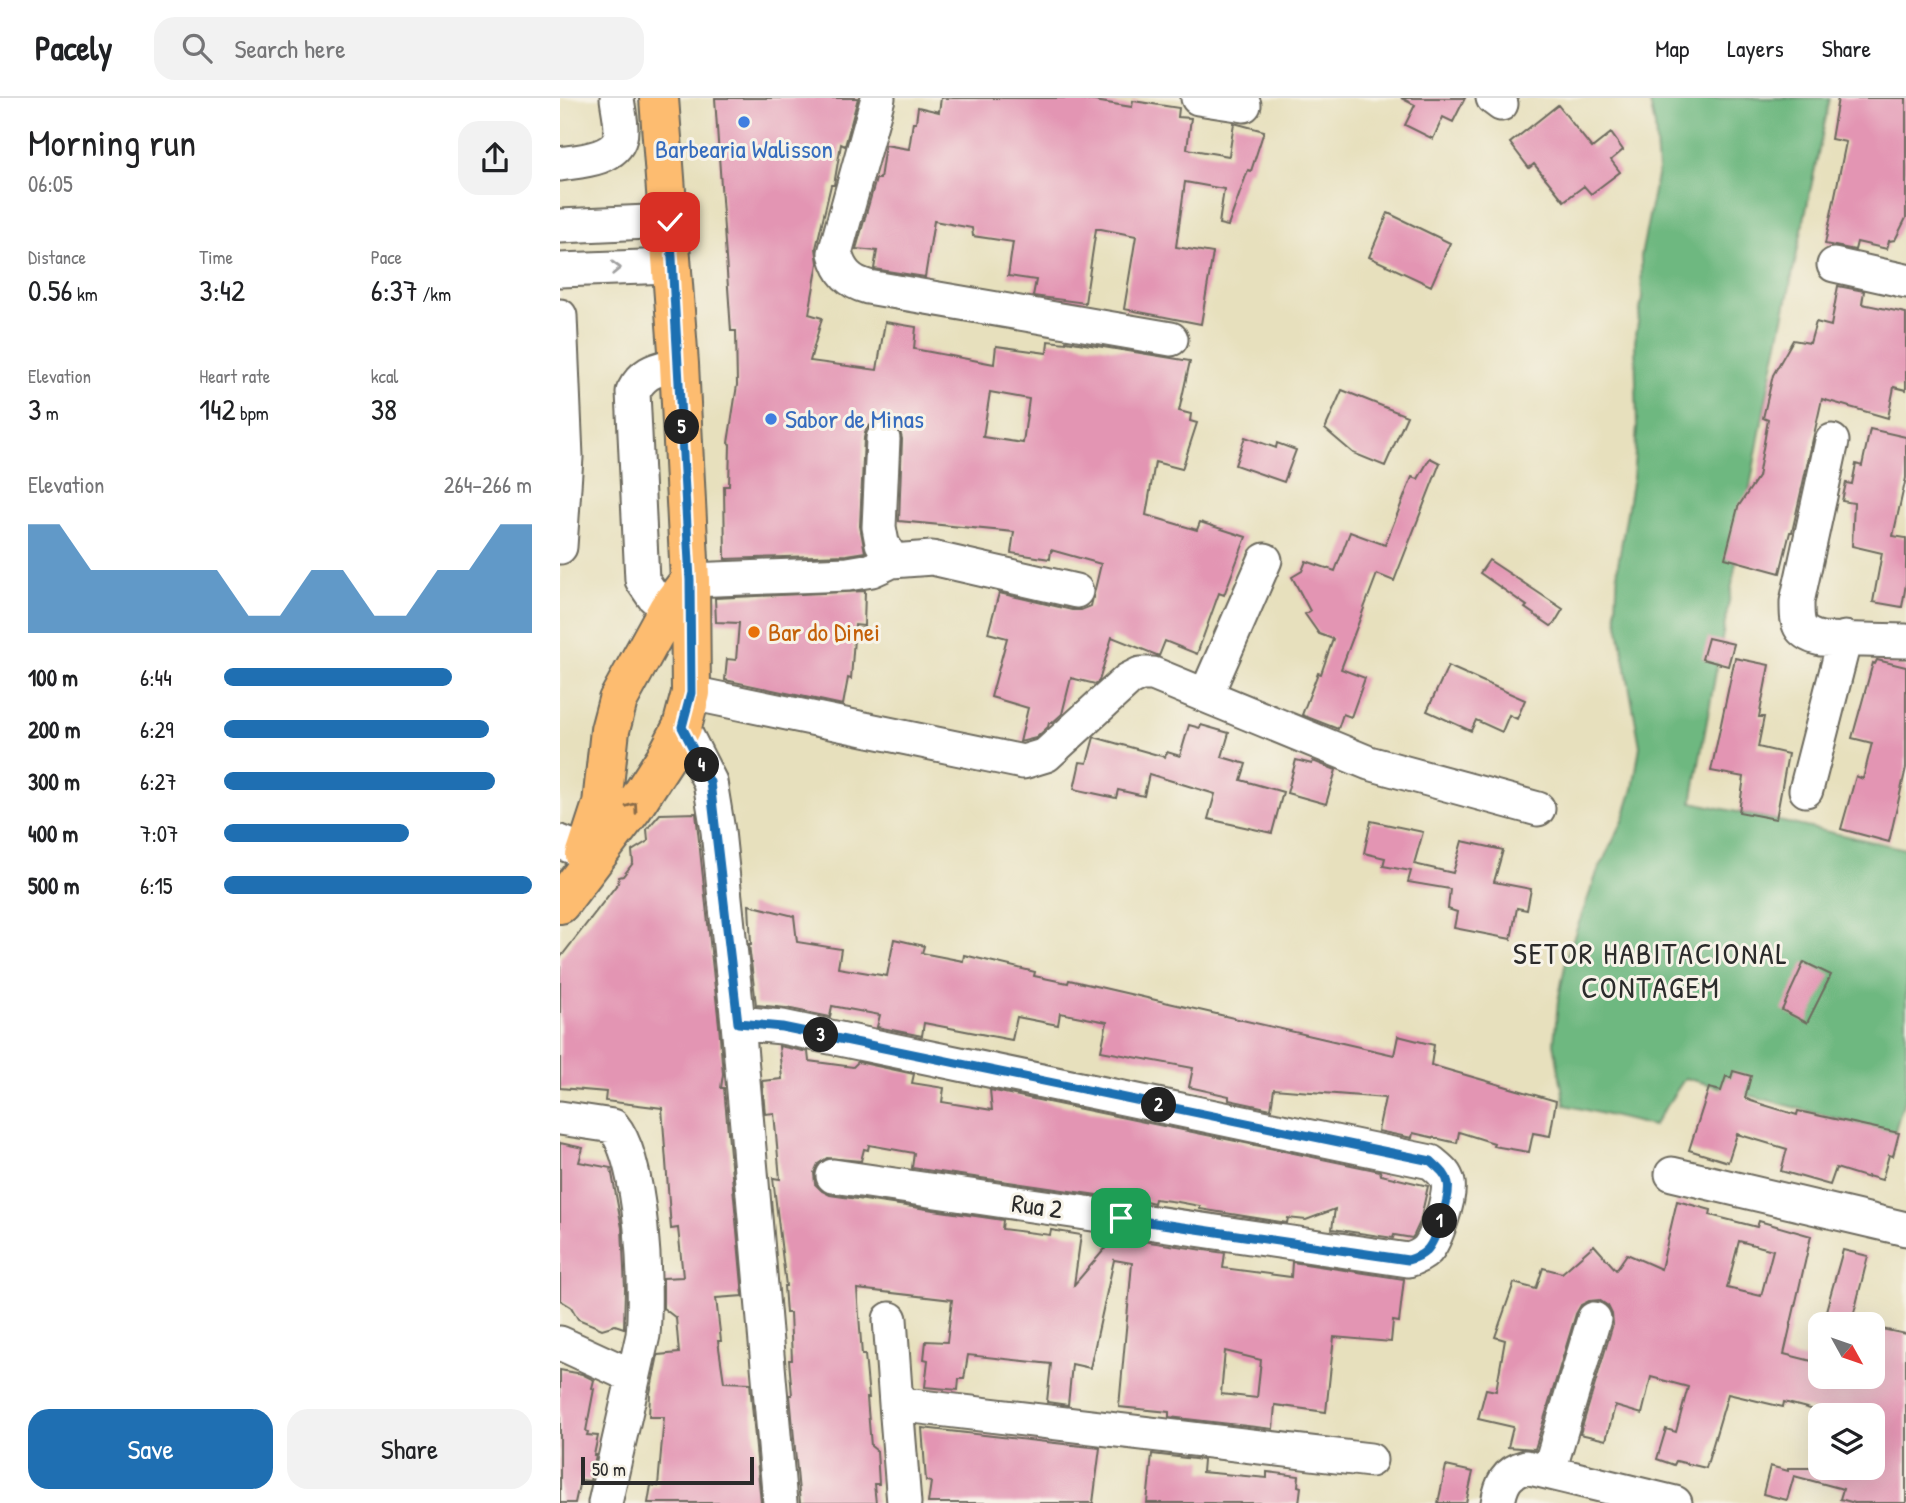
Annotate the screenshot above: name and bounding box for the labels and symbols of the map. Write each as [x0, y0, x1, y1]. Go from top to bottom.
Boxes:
marker: Barbearia Walisson [736, 114, 752, 130]
place label: Barbearia Walisson [655, 131, 833, 166]
pin [640, 192, 700, 252]
one-way arrow [610, 260, 621, 275]
place label: Sabor de Minas [785, 401, 924, 436]
pin: 5 [664, 410, 700, 444]
marker: Sabor de Minas [763, 411, 779, 427]
place label: Bar do Dinei [768, 614, 880, 649]
marker: Bar do Dinei [746, 624, 762, 640]
pin: 4 [684, 748, 720, 782]
one-way arrow [625, 802, 637, 815]
district label: SETOR HABITACIONAL CONTAGEM [1513, 933, 1789, 1007]
pin: 3 [804, 1018, 838, 1052]
pin: 2 [1142, 1088, 1176, 1122]
street label: Rua 2 [1010, 1185, 1065, 1226]
pin [1091, 1188, 1151, 1248]
pin: 1 [1422, 1204, 1458, 1238]
north arrow [1808, 1312, 1885, 1390]
scale bar [581, 1454, 754, 1486]

